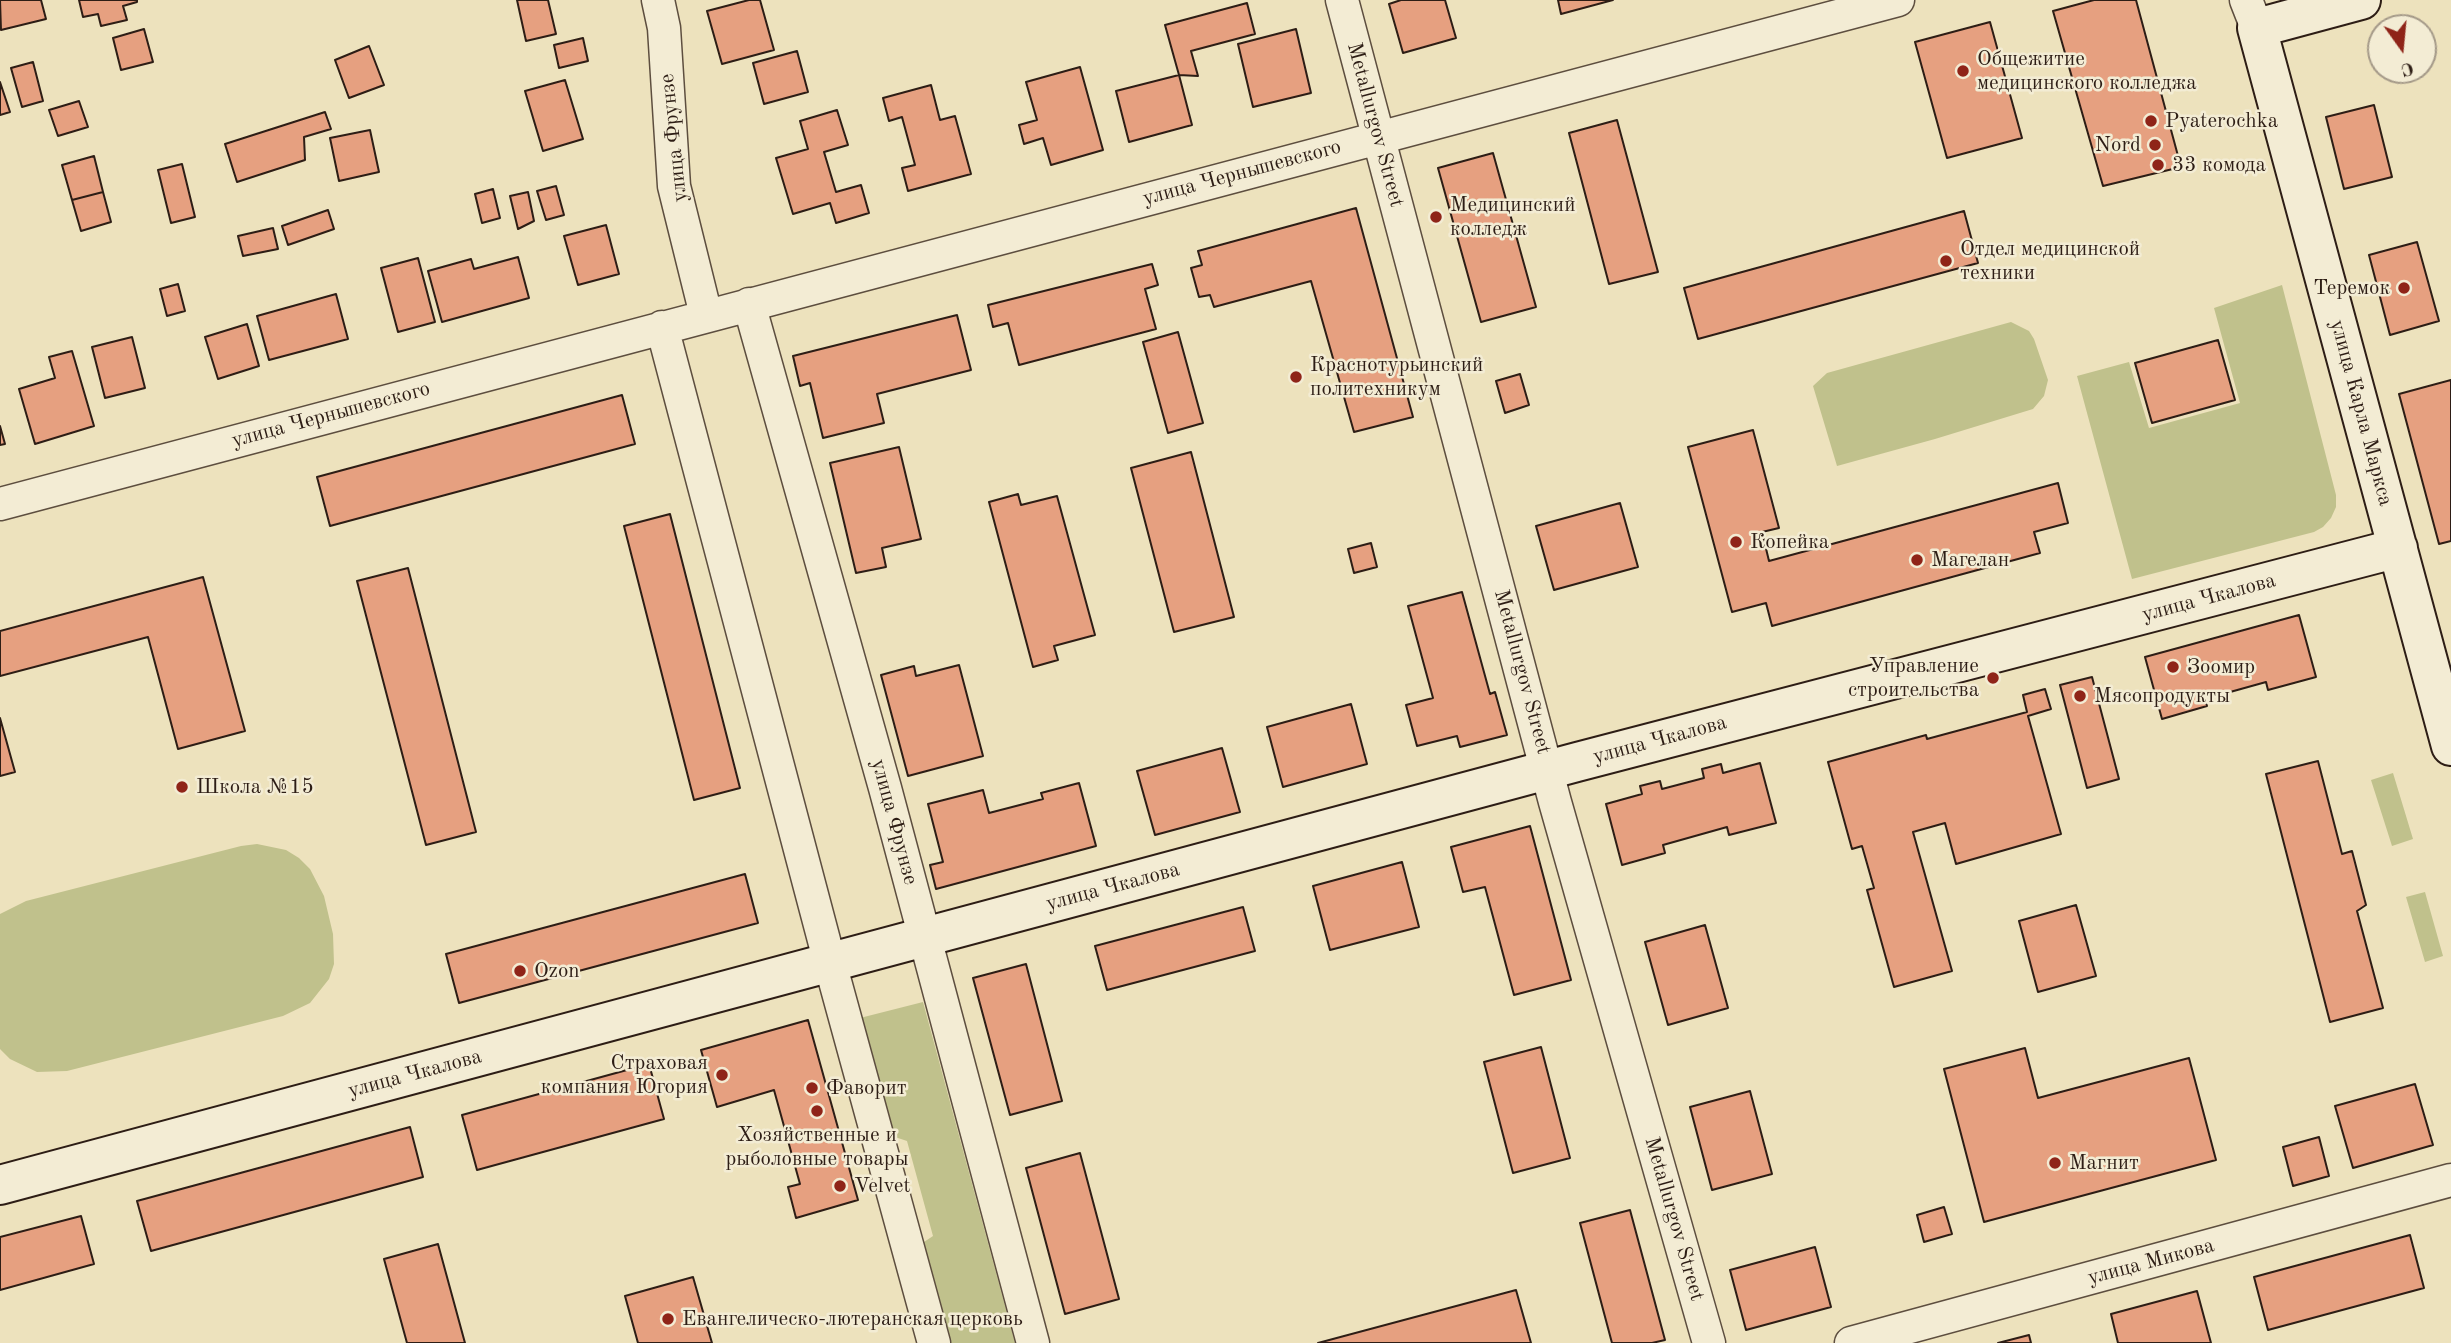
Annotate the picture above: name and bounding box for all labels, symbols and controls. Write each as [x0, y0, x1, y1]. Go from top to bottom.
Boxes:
north arrow [2367, 14, 2437, 84]
street label: Metallurgov Street [1341, 40, 1409, 210]
place label: Общежитие медицинского колледжа [1977, 46, 2197, 96]
text: С [2399, 57, 2416, 79]
marker: Общежитие медицинского колледжа [1955, 63, 1971, 79]
street label: улица Фрунзе [655, 73, 693, 203]
place label: Pyaterochka [2165, 108, 2278, 134]
marker: Pyaterochka [2143, 113, 2159, 129]
place label: Nord [2095, 132, 2141, 158]
street label: улица Чернышевского [1140, 134, 1344, 212]
marker: Nord [2147, 137, 2163, 153]
place label: 33 комода [2172, 152, 2266, 178]
marker: 33 комода [2150, 157, 2166, 173]
place label: Медицинский колледж [1450, 192, 1575, 242]
marker: Медицинский колледж [1428, 209, 1444, 225]
place label: Отдел медицинской техники [1960, 236, 2140, 286]
marker: Отдел медицинской техники [1938, 253, 1954, 269]
place label: Теремок [2313, 275, 2390, 301]
marker: Теремок [2396, 280, 2412, 296]
street label: улица Карла Маркса [2324, 317, 2398, 509]
place label: Краснотурьинский политехникум [1310, 352, 1483, 402]
marker: Краснотурьинский политехникум [1288, 369, 1304, 385]
street label: улица Чернышевского [229, 376, 433, 454]
place label: Копейка [1750, 529, 1829, 555]
marker: Копейка [1728, 534, 1744, 550]
place label: Магелан [1931, 547, 2009, 573]
marker: Магелан [1909, 552, 1925, 568]
street label: улица Чкалова [2139, 568, 2279, 628]
street label: Metallurgov Street [1488, 587, 1556, 757]
place label: Управление строительства [1848, 653, 1979, 703]
place label: Зоомир [2187, 654, 2255, 680]
marker: Зоомир [2165, 659, 2181, 675]
marker: Управление строительства [1985, 670, 2001, 686]
place label: Мясопродукты [2094, 683, 2230, 709]
marker: Мясопродукты [2072, 688, 2088, 704]
street label: улица Чкалова [1590, 710, 1730, 770]
street label: улица Фрунзе [865, 756, 923, 888]
place label: Школа №15 [196, 774, 314, 800]
marker: Школа №15 [174, 779, 190, 795]
street label: улица Чкалова [1043, 857, 1183, 917]
place label: Ozon [534, 958, 580, 984]
marker: Ozon [512, 963, 528, 979]
street label: улица Чкалова [345, 1044, 485, 1104]
place label: Страховая компания Югория [541, 1050, 708, 1100]
marker: Страховая компания Югория [714, 1067, 730, 1083]
place label: Фаворит [826, 1075, 907, 1101]
marker: Фаворит [804, 1080, 820, 1096]
marker: Хозяйственные и рыболовные товары [809, 1103, 825, 1119]
place label: Хозяйственные и рыболовные товары [725, 1122, 909, 1172]
street label: Metallurgov Street [1639, 1134, 1709, 1304]
place label: Магнит [2069, 1150, 2139, 1176]
marker: Магнит [2047, 1155, 2063, 1171]
place label: Velvet [854, 1173, 911, 1199]
marker: Velvet [832, 1178, 848, 1194]
street label: улица Микова [2085, 1233, 2217, 1291]
place label: Евангелическо-лютеранская церковь [682, 1306, 1023, 1332]
marker: Евангелическо-лютеранская церковь [660, 1311, 676, 1327]

